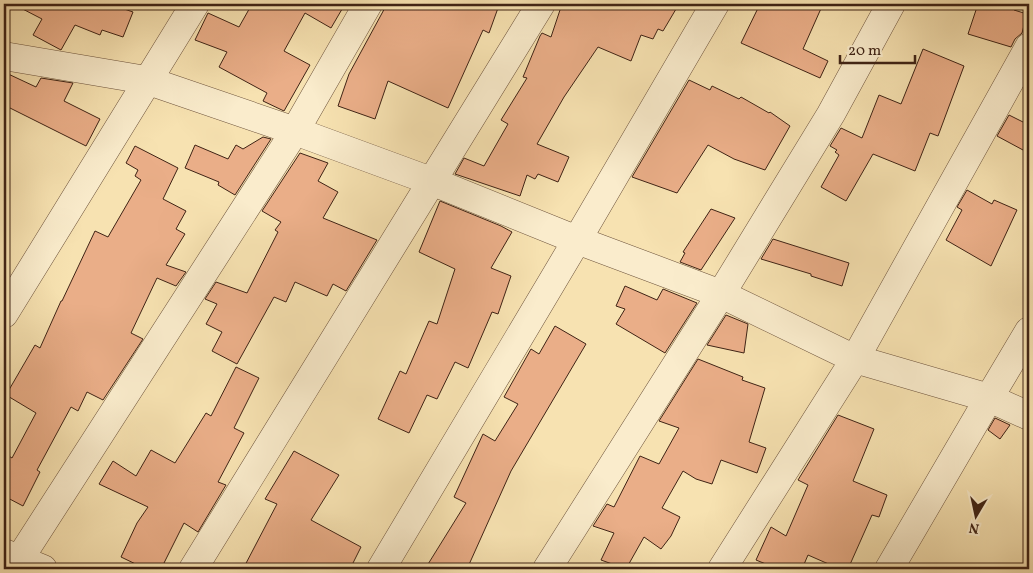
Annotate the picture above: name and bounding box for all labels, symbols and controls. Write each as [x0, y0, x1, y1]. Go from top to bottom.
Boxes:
scale bar [840, 32, 916, 64]
text: 20 m [848, 41, 881, 62]
north arrow [950, 490, 1000, 540]
text: N [968, 517, 981, 538]

